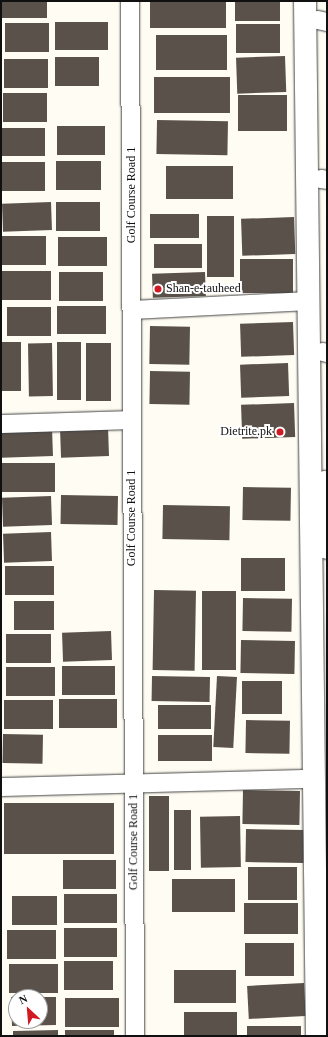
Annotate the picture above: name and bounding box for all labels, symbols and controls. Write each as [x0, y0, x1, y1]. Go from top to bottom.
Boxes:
street label: Golf Course Road 1 [125, 143, 139, 247]
place label: Shan-e-tauheed [166, 282, 254, 296]
marker: Shan-e-tauheed [153, 284, 163, 294]
place label: Dietrite.pk [218, 425, 272, 439]
marker: Dietrite.pk [275, 427, 285, 437]
street label: Golf Course Road 1 [125, 466, 139, 570]
street label: Golf Course Road 1 [127, 790, 141, 894]
north arrow [8, 989, 48, 1029]
text: N [17, 992, 29, 1006]

